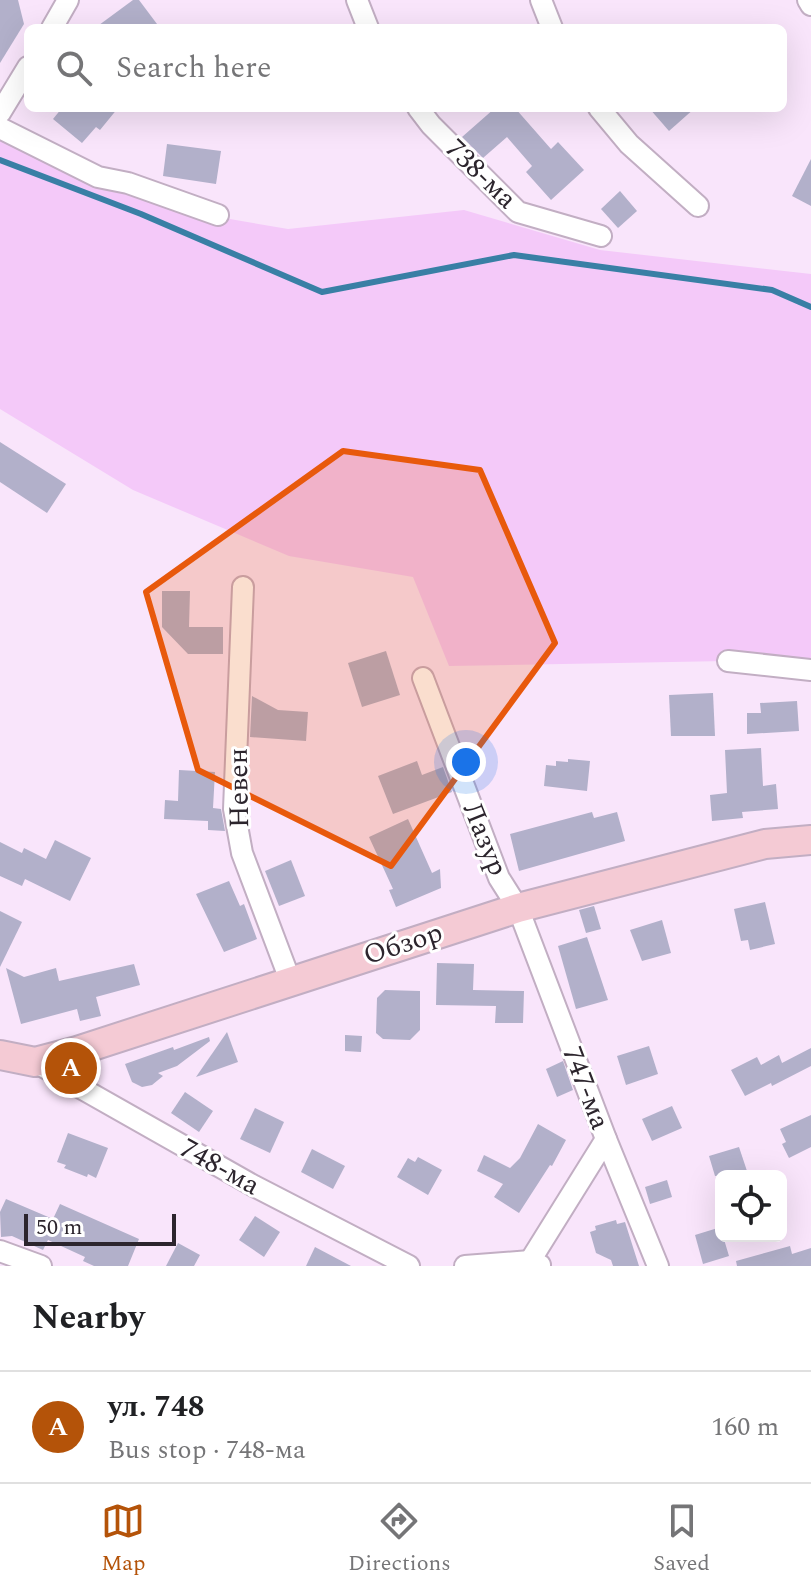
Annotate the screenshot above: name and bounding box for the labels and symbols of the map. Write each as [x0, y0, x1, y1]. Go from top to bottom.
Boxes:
street label: 738-ма [435, 129, 527, 220]
your location [446, 742, 486, 782]
street label: Невен [217, 747, 261, 829]
street label: Лазур [451, 796, 519, 882]
street label: Обзор [358, 911, 448, 977]
pin: A [45, 1038, 97, 1098]
street label: 747-ма [551, 1040, 622, 1136]
street label: 748-ма [172, 1127, 268, 1207]
scale bar [24, 1210, 176, 1246]

